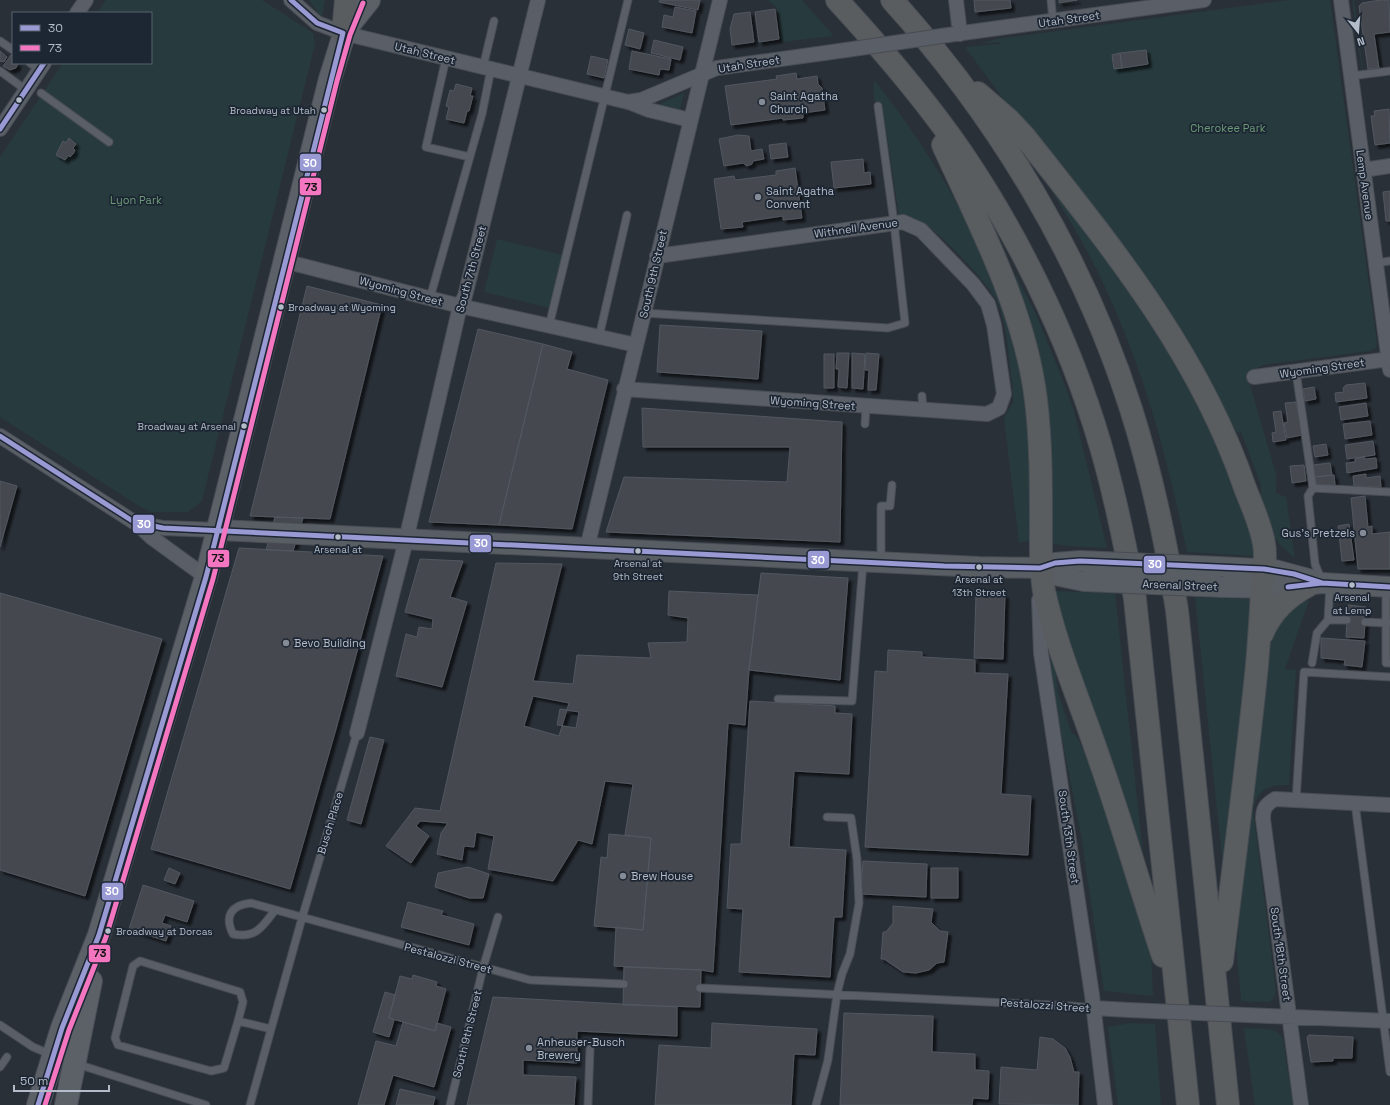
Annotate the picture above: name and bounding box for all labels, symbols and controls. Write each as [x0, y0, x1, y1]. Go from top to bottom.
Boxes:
street label: Utah Street [1037, 8, 1101, 30]
legend [12, 12, 152, 64]
north arrow [1338, 12, 1378, 52]
text: 30 [48, 20, 63, 36]
text: N [1355, 34, 1366, 49]
street label: Utah Street [393, 39, 457, 67]
text: 73 [48, 40, 62, 56]
street label: Utah Street [717, 52, 781, 76]
place label: Saint Agatha Church [770, 89, 839, 116]
unlabelled marker [14, 95, 24, 105]
marker: Saint Agatha Church [757, 97, 767, 107]
place label: Broadway at Utah [230, 104, 316, 117]
marker: Broadway at Utah [319, 105, 329, 115]
park label: Cherokee Park [1190, 121, 1266, 135]
street label: Lemp Avenue [1353, 149, 1377, 221]
line badge: 30 [299, 153, 322, 172]
text: 30 [303, 156, 317, 170]
line badge: 73 [299, 177, 322, 196]
text: 73 [305, 180, 318, 194]
place label: Saint Agatha Convent [766, 184, 835, 211]
marker: Saint Agatha Convent [753, 192, 763, 202]
park label: Lyon Park [110, 193, 162, 207]
street label: Withnell Avenue [813, 215, 899, 241]
street label: South 7th Street [453, 224, 489, 314]
street label: South 9th Street [636, 229, 670, 319]
street label: Wyoming Street [358, 273, 444, 309]
place label: Broadway at Wyoming [288, 301, 396, 314]
marker: Broadway at Wyoming [276, 302, 286, 312]
street label: Wyoming Street [1279, 355, 1365, 381]
street label: Wyoming Street [770, 393, 856, 413]
place label: Broadway at Arsenal [137, 420, 236, 433]
marker: Broadway at Arsenal [239, 421, 249, 431]
line badge: 30 [132, 514, 155, 534]
text: 30 [137, 517, 151, 531]
place label: Gus's Pretzels [1282, 526, 1355, 540]
marker: Gus's Pretzels [1358, 528, 1368, 538]
marker: Arsenal at [333, 532, 343, 542]
line badge: 30 [469, 534, 492, 553]
text: 30 [474, 536, 488, 550]
place label: Arsenal at [314, 543, 362, 556]
marker: Arsenal at 9th Street [633, 546, 643, 556]
line badge: 73 [207, 549, 230, 568]
line badge: 30 [807, 550, 830, 569]
text: 73 [212, 551, 225, 565]
text: 30 [811, 553, 825, 567]
line badge: 30 [1143, 555, 1166, 574]
place label: Arsenal at 9th Street [613, 557, 663, 583]
text: 30 [1148, 557, 1162, 571]
marker: Arsenal at 13th Street [974, 562, 984, 572]
place label: Arsenal at 13th Street [952, 573, 1006, 599]
street label: Arsenal Street [1142, 577, 1218, 593]
marker: Arsenal at Lemp [1347, 580, 1357, 590]
place label: Arsenal at Lemp [1333, 591, 1372, 617]
place label: Bevo Building [294, 636, 366, 650]
marker: Bevo Building [281, 638, 291, 648]
street label: South 13th Street [1055, 789, 1083, 885]
street label: Busch Place [314, 790, 346, 856]
place label: Brew House [631, 869, 693, 883]
marker: Brew House [618, 871, 628, 881]
line badge: 30 [101, 882, 124, 901]
text: 30 [105, 884, 119, 898]
street label: South 18th Street [1267, 906, 1295, 1002]
place label: Broadway at Dorcas [116, 925, 213, 938]
marker: Broadway at Dorcas [103, 926, 113, 936]
street label: Pestalozzi Street [403, 940, 493, 976]
line badge: 73 [88, 944, 111, 963]
text: 73 [94, 946, 107, 960]
street label: South 9th Street [449, 989, 485, 1079]
street label: Pestalozzi Street [1000, 995, 1090, 1015]
place label: Anheuser-Busch Brewery [537, 1035, 625, 1062]
marker: Anheuser-Busch Brewery [524, 1043, 534, 1053]
scale bar [14, 1067, 109, 1093]
text: 50 m [20, 1073, 48, 1089]

